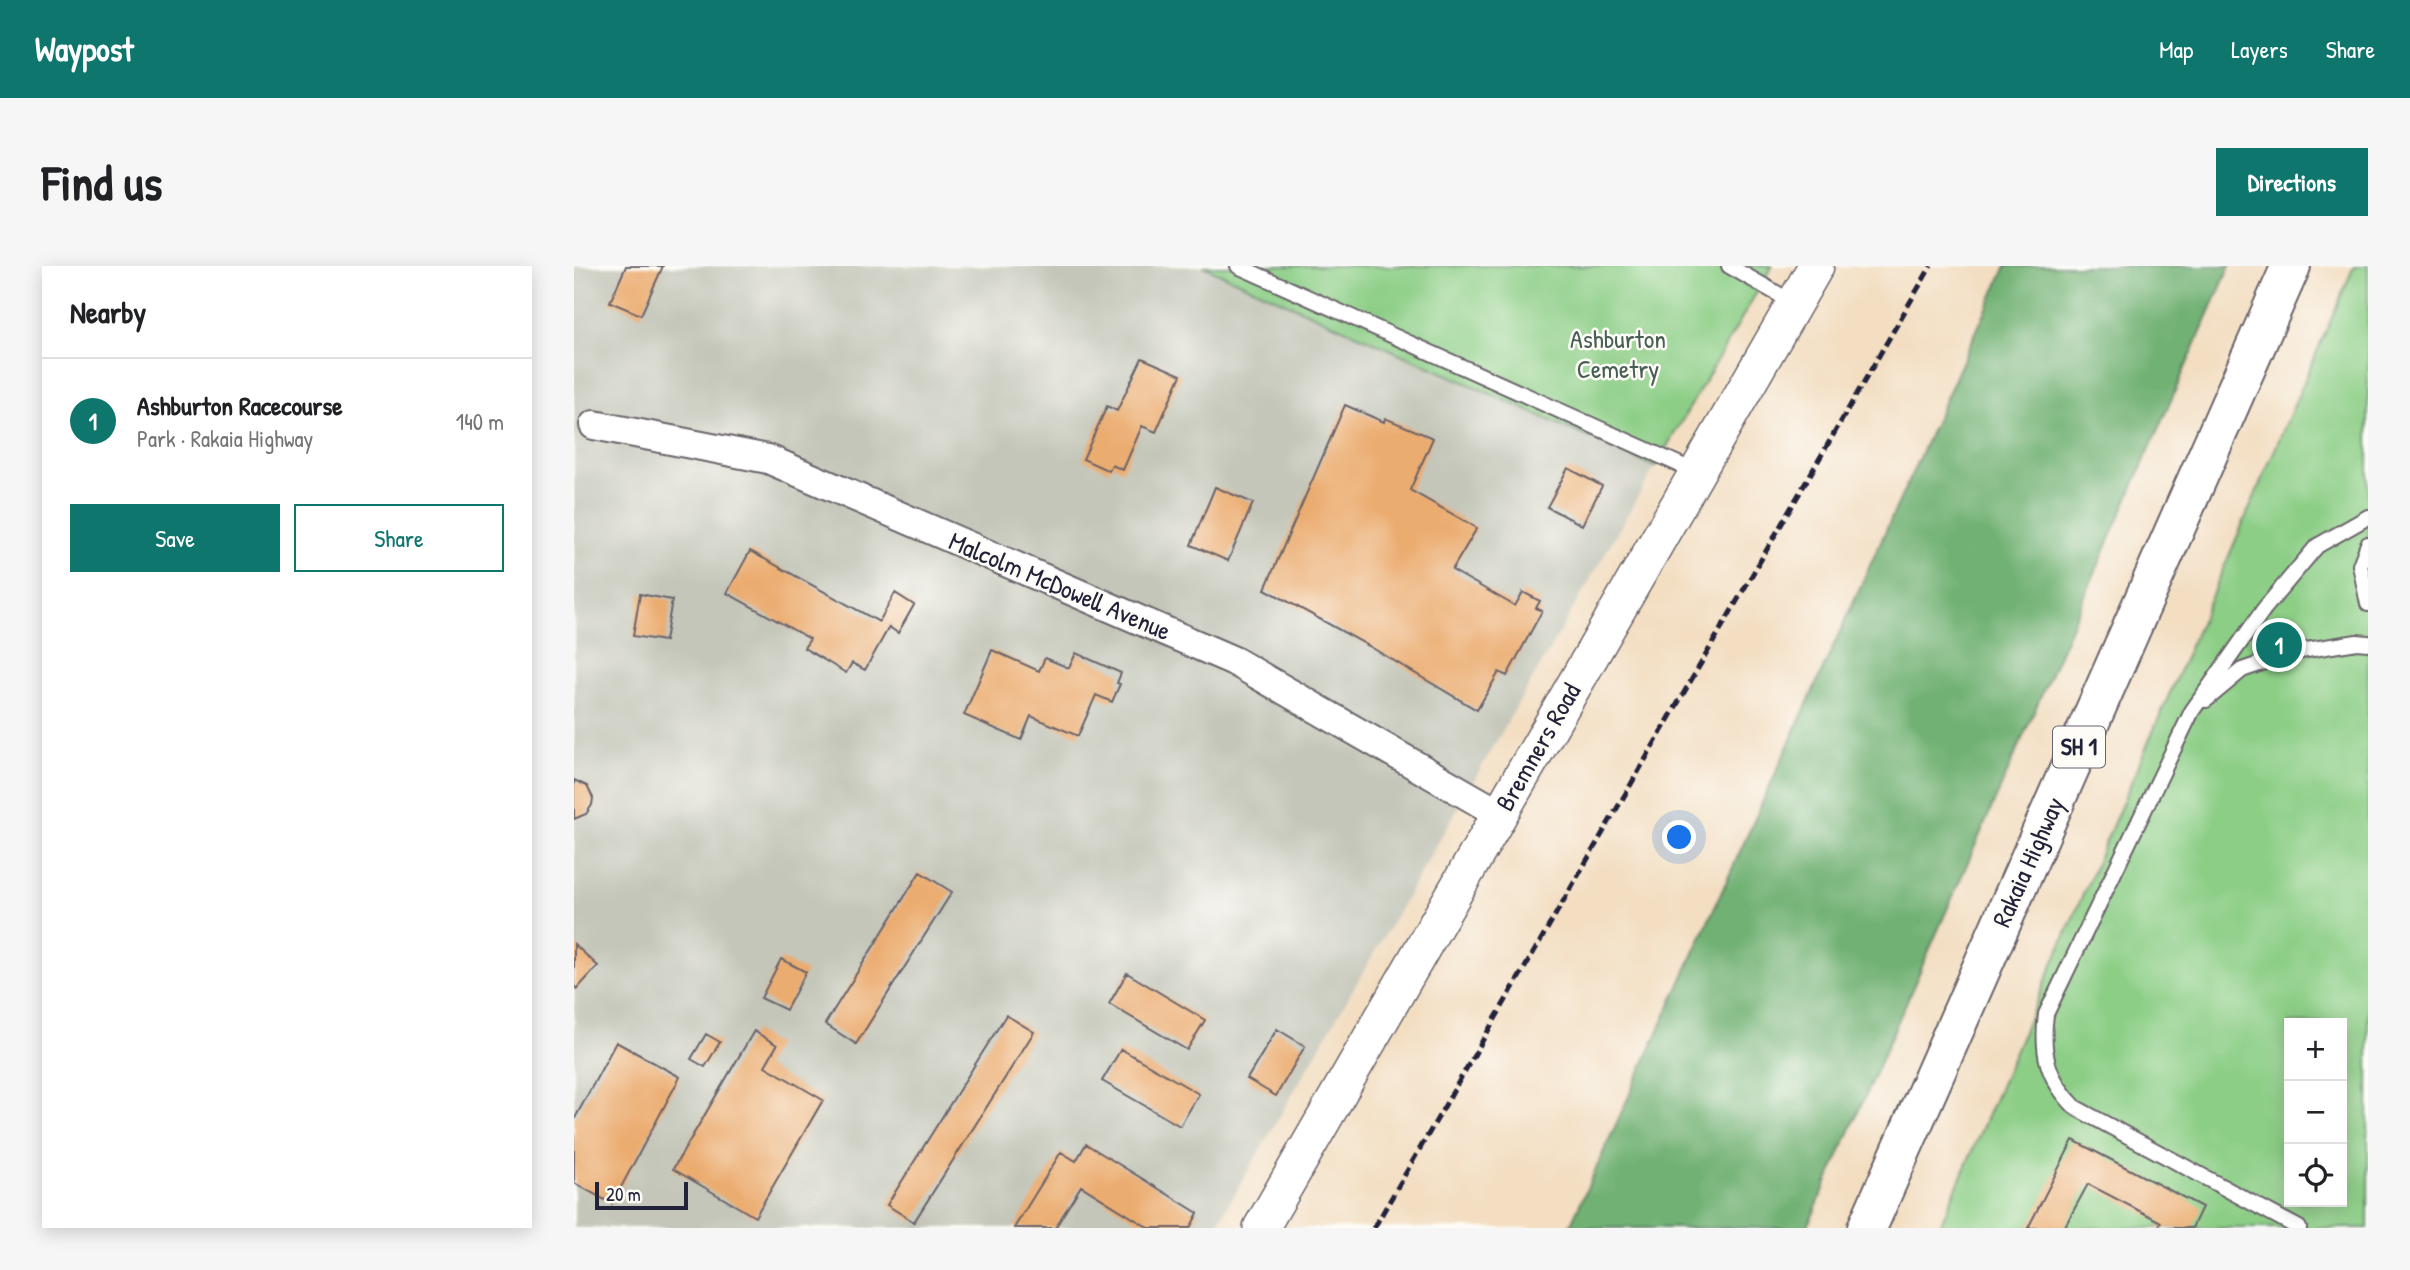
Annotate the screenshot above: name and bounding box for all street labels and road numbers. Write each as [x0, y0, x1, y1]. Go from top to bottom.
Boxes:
street label: Malcolm McDowell Avenue [944, 523, 1176, 648]
street label: Bremners Road [1487, 677, 1588, 817]
road number: SH 1 [2053, 726, 2105, 768]
street label: Rakaia Highway [1983, 791, 2072, 932]

